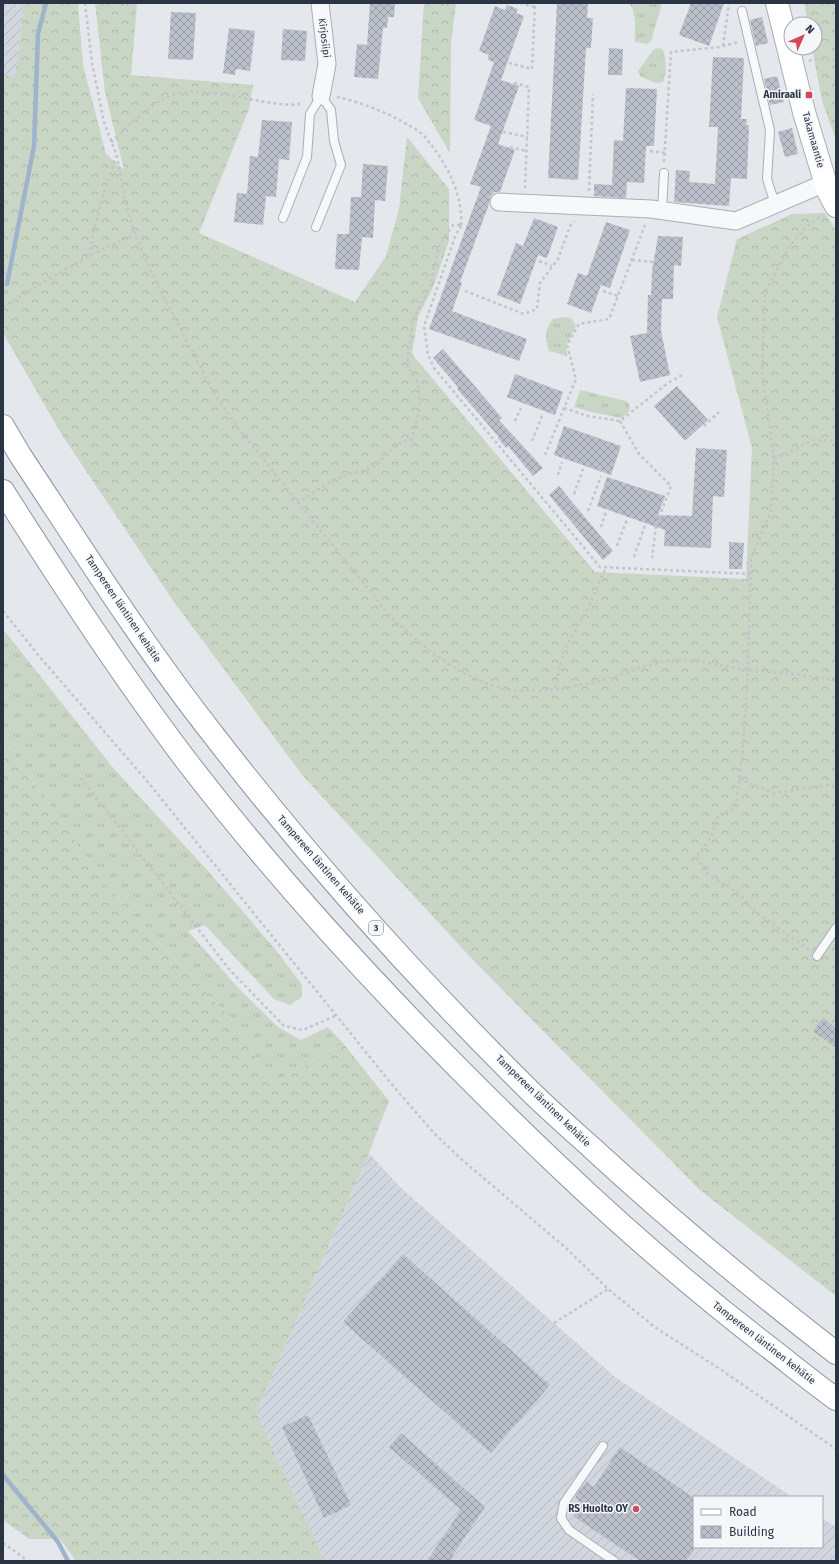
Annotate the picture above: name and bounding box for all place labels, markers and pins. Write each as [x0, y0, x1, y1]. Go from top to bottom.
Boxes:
place label: Amiraali [763, 89, 801, 101]
marker: Amiraali [804, 90, 814, 100]
place label: RS Huolto OY [568, 1503, 629, 1515]
marker: RS Huolto OY [631, 1504, 641, 1514]

